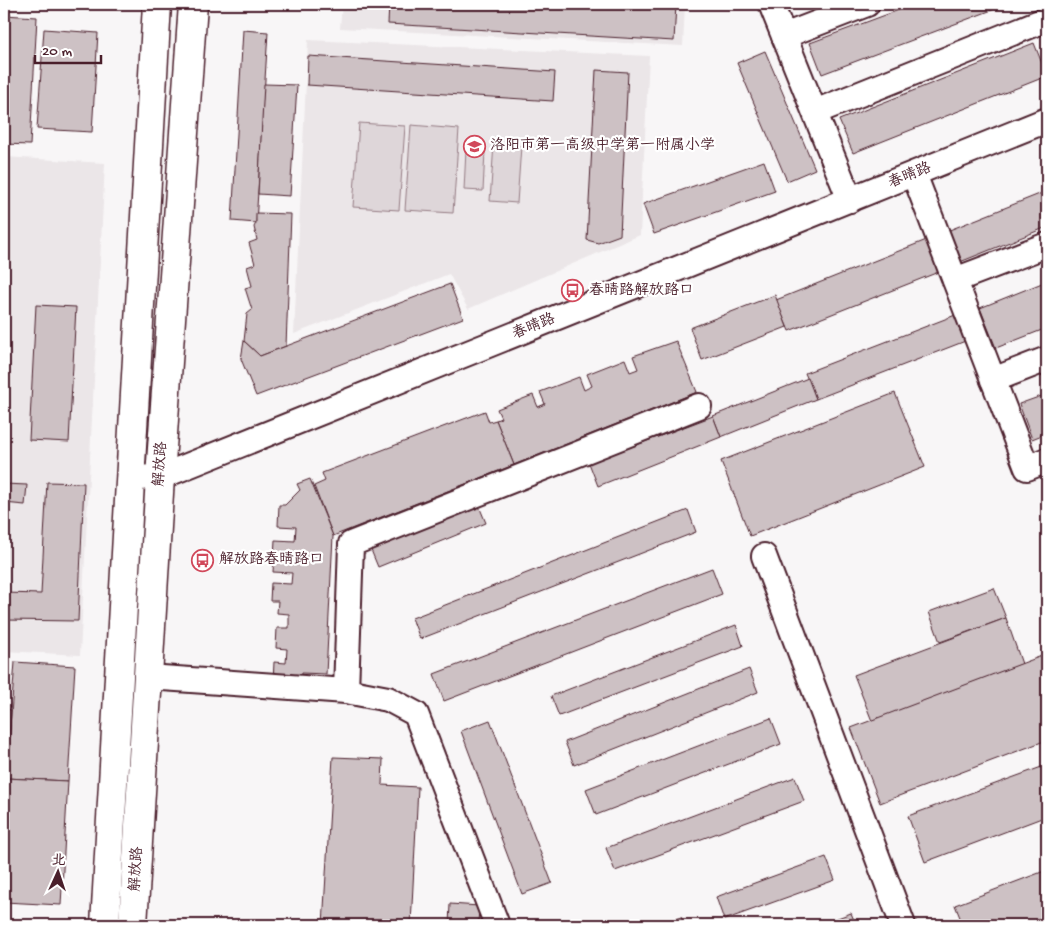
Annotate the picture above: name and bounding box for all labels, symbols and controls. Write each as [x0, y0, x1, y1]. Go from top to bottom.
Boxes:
scale bar [35, 32, 101, 64]
text: 20 m [42, 43, 72, 61]
school or university icon: 洛阳市第一高级中学第一附属小学 [462, 134, 486, 158]
place label: 洛阳市第一高级中学第一附属小学 [490, 136, 715, 155]
street label: 春晴路 [886, 159, 934, 193]
bus stop icon: 春晴路解放路口 [561, 279, 585, 303]
place label: 春晴路解放路口 [589, 282, 694, 300]
street label: 春晴路 [510, 310, 558, 344]
street label: 解放路 [150, 441, 172, 487]
bus stop icon: 解放路春晴路口 [191, 548, 215, 572]
place label: 解放路春晴路口 [219, 551, 324, 569]
north arrow [32, 846, 82, 896]
street label: 解放路 [127, 846, 147, 892]
text: 北 [51, 853, 66, 870]

